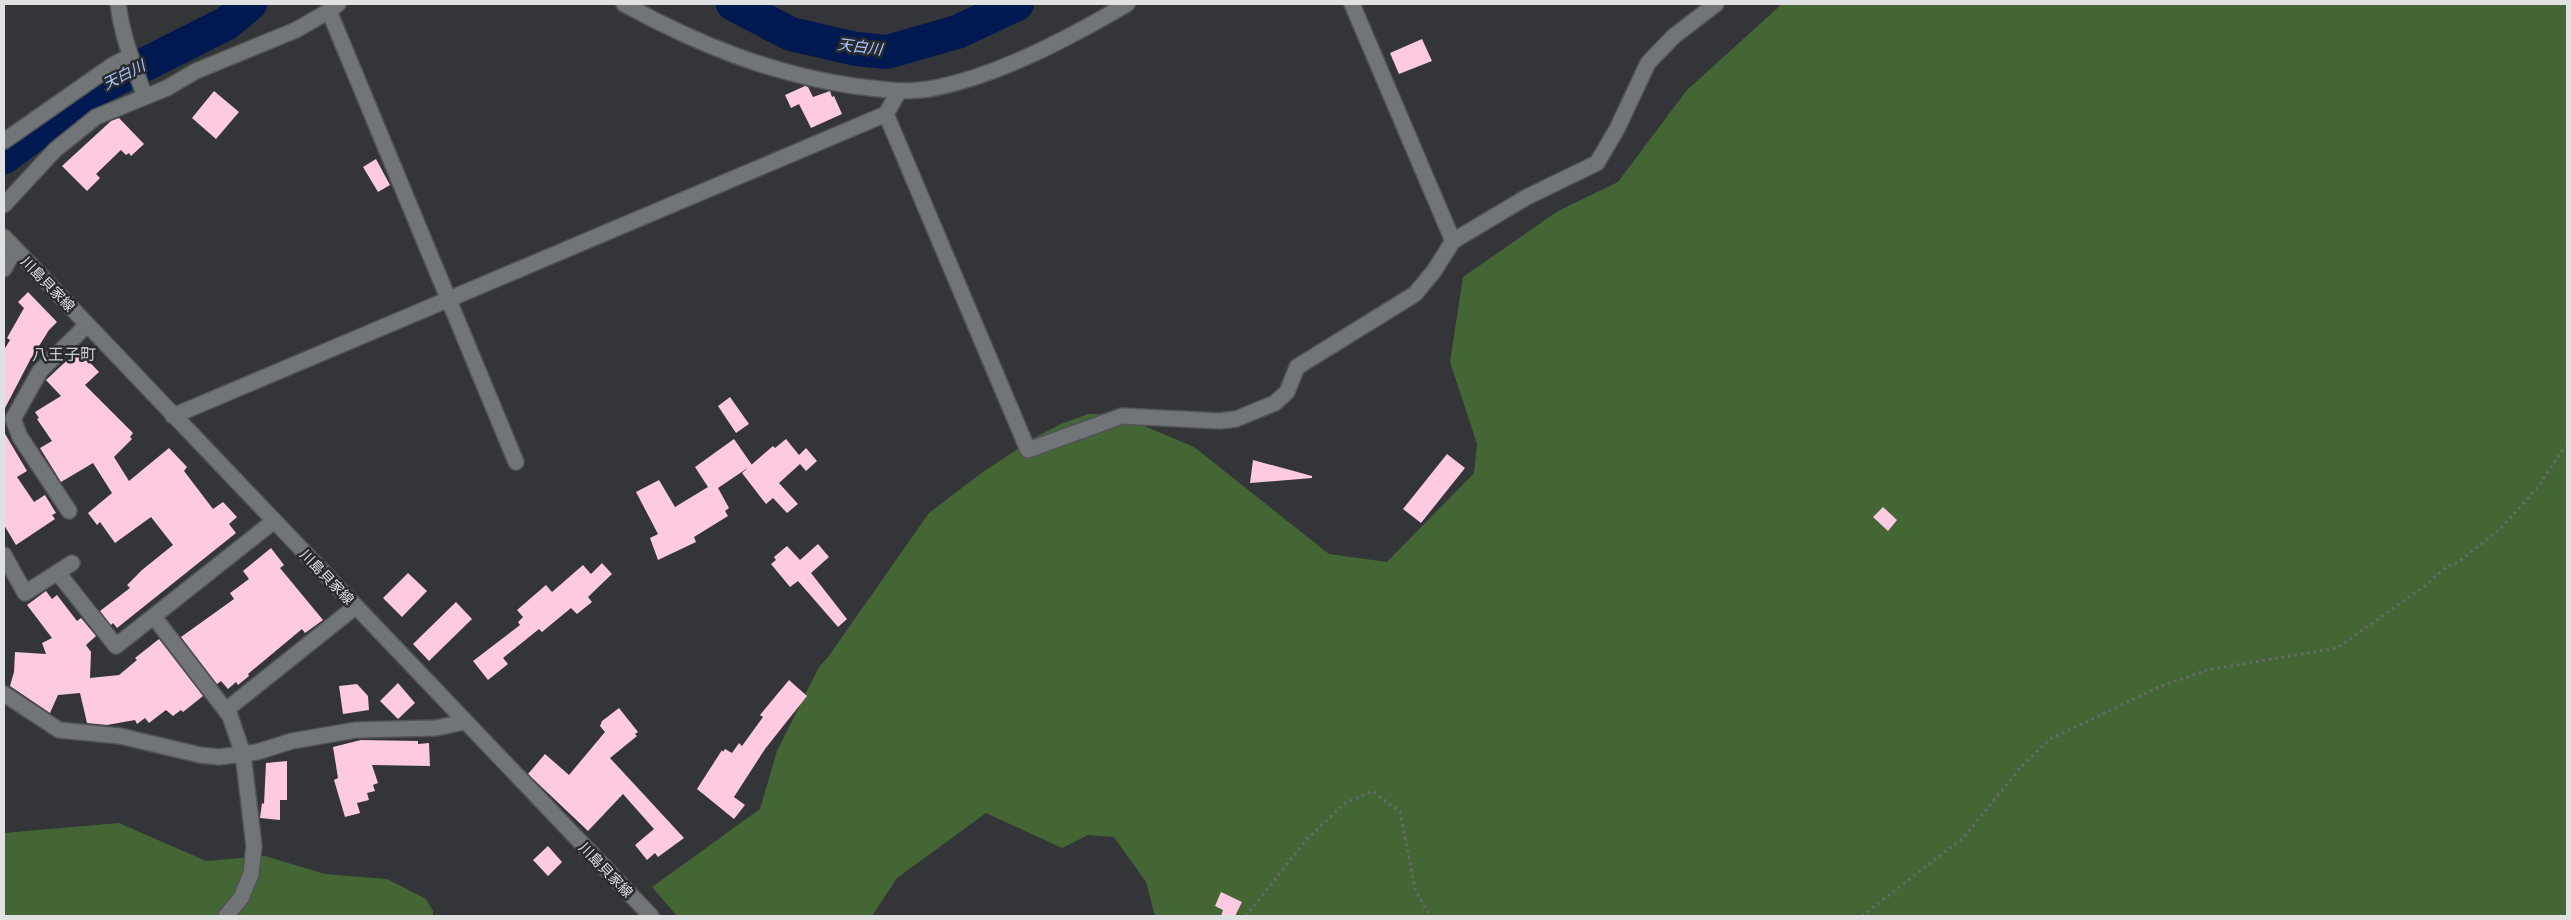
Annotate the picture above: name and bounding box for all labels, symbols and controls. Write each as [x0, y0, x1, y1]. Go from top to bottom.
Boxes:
water label: 天白川 [837, 34, 886, 58]
water label: 天白川 [99, 55, 149, 92]
street label: 川島貝家線 [18, 253, 79, 315]
district label: 八王子町 [32, 344, 96, 363]
street label: 川島貝家線 [297, 546, 358, 608]
street label: 川島貝家線 [576, 839, 637, 901]

